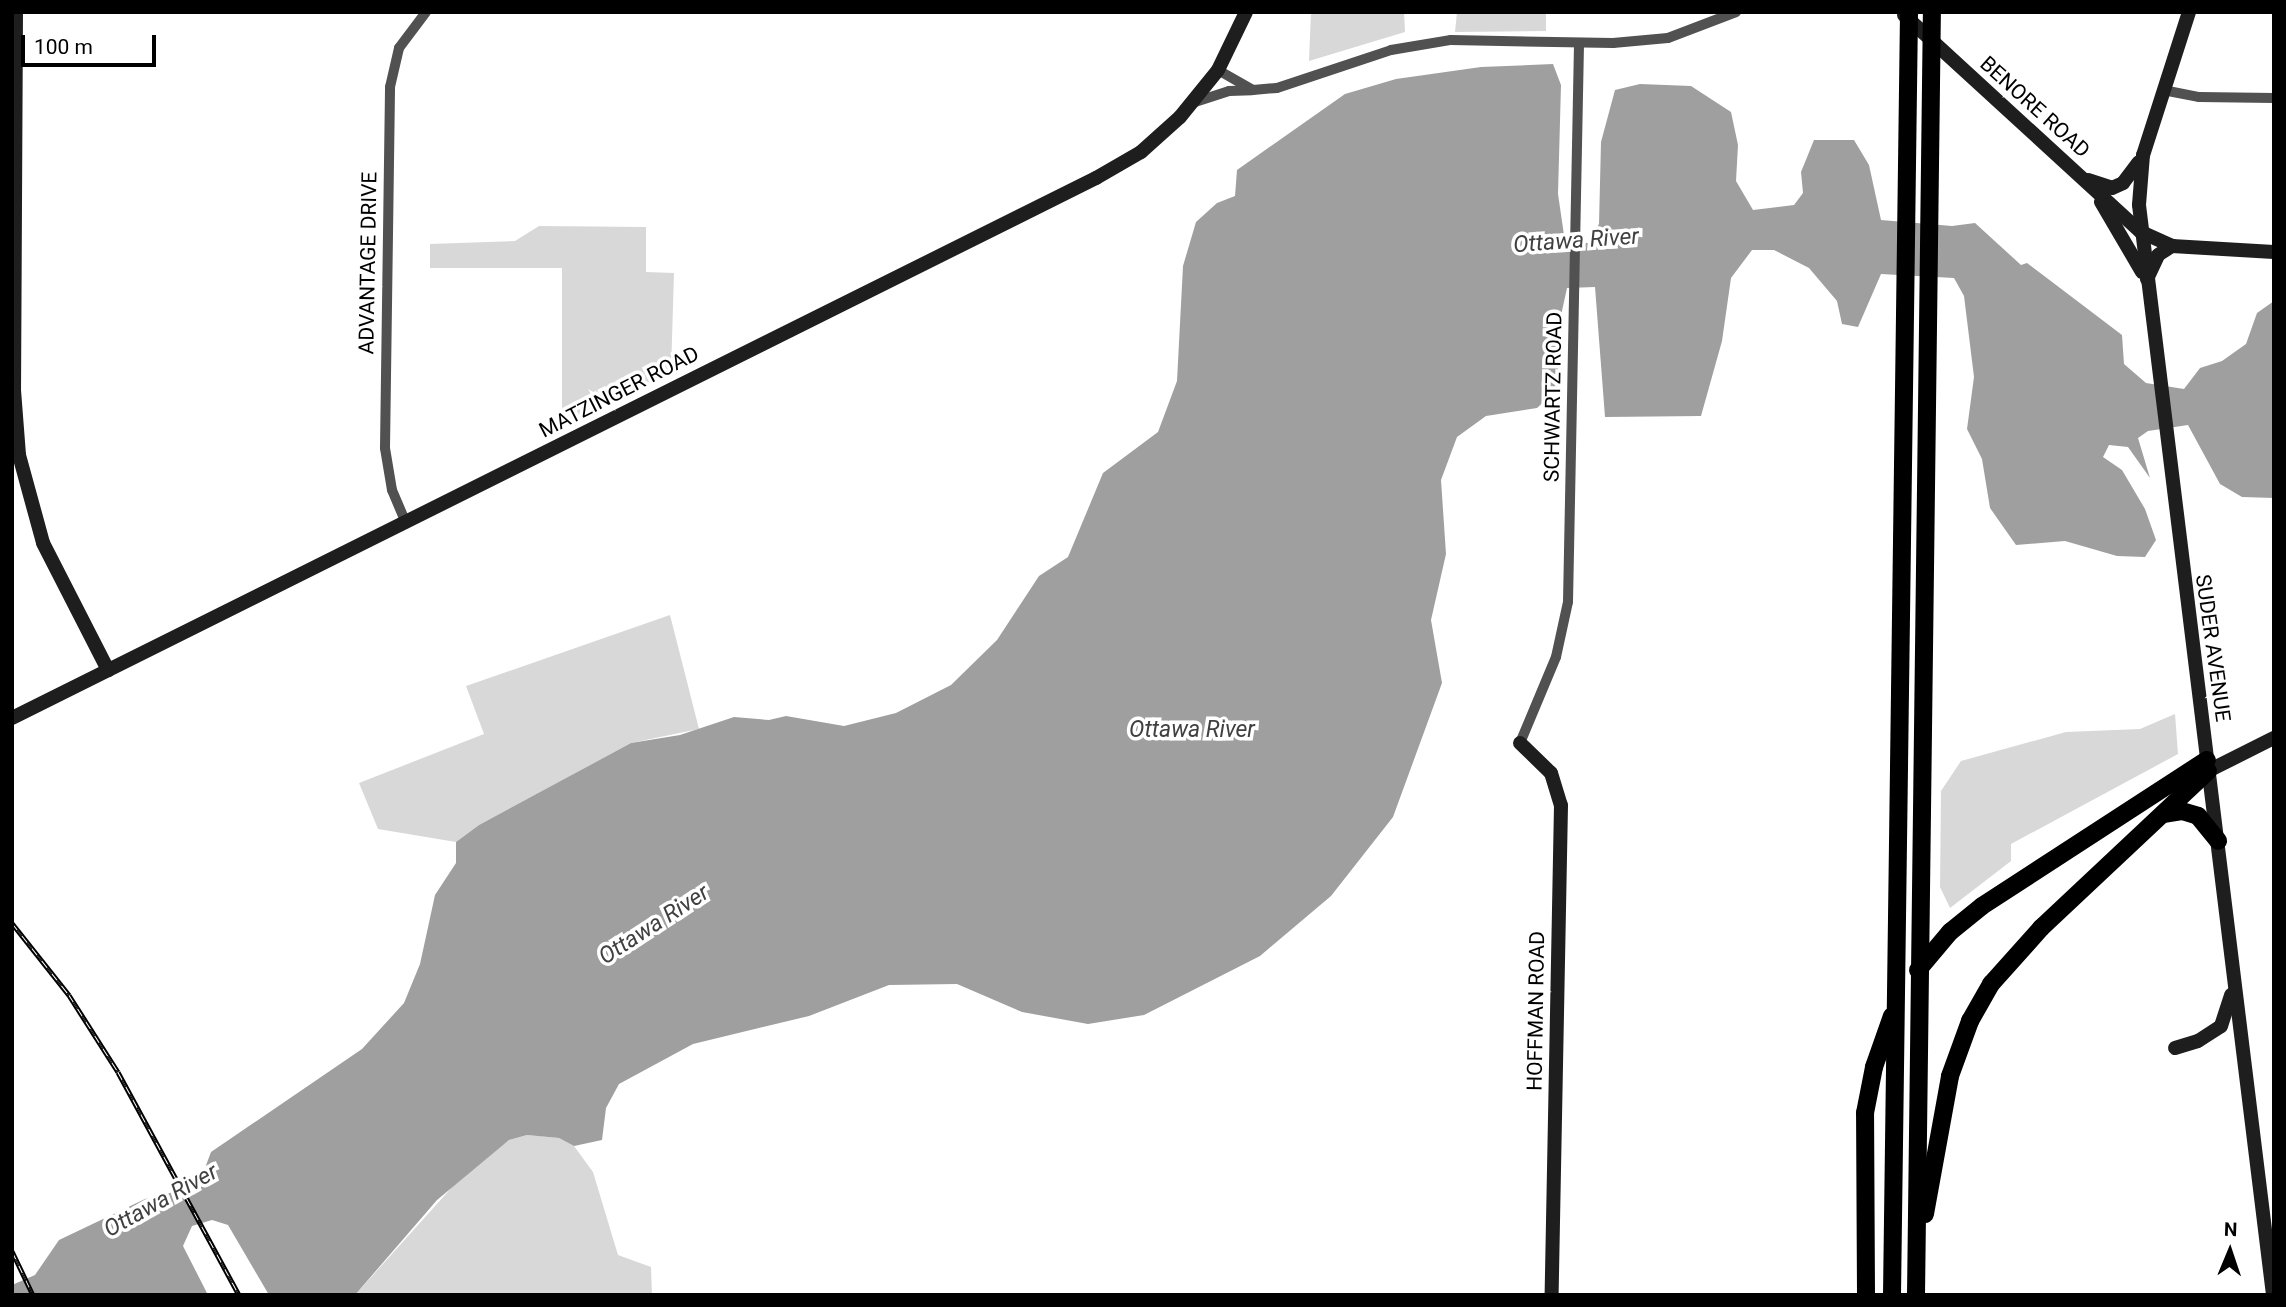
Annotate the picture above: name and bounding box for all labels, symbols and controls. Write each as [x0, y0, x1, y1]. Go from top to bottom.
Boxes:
scale bar [24, 21, 159, 65]
text: 100 m [34, 35, 93, 59]
street label: BENORE ROAD [1975, 51, 2095, 163]
street label: ADVANTAGE DRIVE [354, 171, 382, 355]
water label: Ottawa River [1512, 223, 1640, 259]
street label: SCHWARTZ ROAD [1539, 312, 1567, 482]
street label: MATZINGER ROAD [535, 341, 703, 443]
street label: SUDER AVENUE [2190, 573, 2236, 723]
water label: Ottawa River [1129, 716, 1255, 744]
water label: Ottawa River [594, 879, 714, 971]
street label: HOFFMAN ROAD [1522, 931, 1550, 1091]
water label: Ottawa River [99, 1158, 223, 1244]
north arrow [2195, 1216, 2265, 1286]
text: N [2224, 1218, 2238, 1241]

